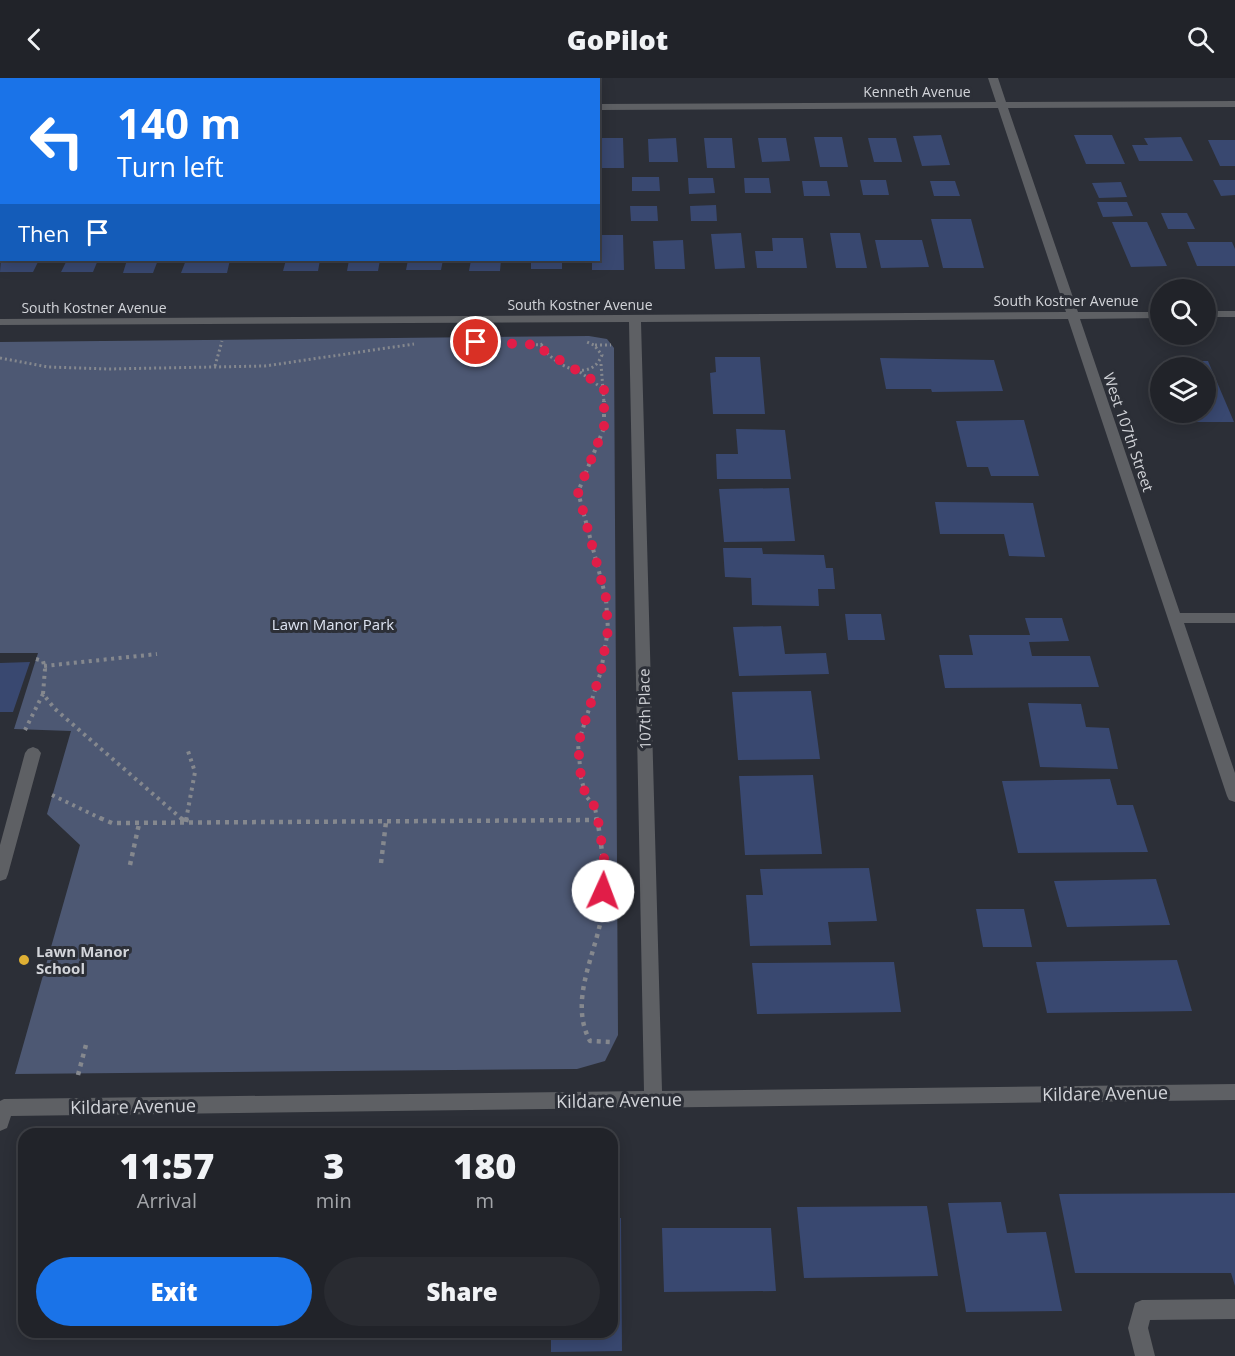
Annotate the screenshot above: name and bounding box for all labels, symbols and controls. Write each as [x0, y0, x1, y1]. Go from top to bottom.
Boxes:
text: GoPilot [567, 21, 668, 58]
icon: back [18, 23, 51, 56]
icon: search [1184, 23, 1217, 56]
street label: Kenneth Avenue [863, 82, 971, 101]
text: 140 m [117, 94, 241, 151]
icon: left [18, 102, 96, 180]
text: Turn left [117, 148, 224, 185]
icon: arrive [81, 216, 114, 249]
text: Then [18, 218, 69, 248]
map controls [1150, 279, 1216, 423]
button: search [1150, 279, 1216, 345]
street label: South Kostner Avenue [993, 291, 1139, 310]
street label: South Kostner Avenue [507, 295, 653, 314]
street label: South Kostner Avenue [21, 298, 167, 317]
pin [450, 316, 501, 367]
icon: arrive [459, 325, 492, 358]
button: layers [1150, 357, 1216, 423]
street label: West 107th Street [1099, 370, 1159, 494]
park label: Lawn Manor Park [272, 614, 394, 634]
street label: 107th Place [633, 668, 655, 750]
position arrow [571, 859, 635, 923]
place label: Lawn Manor School [36, 941, 129, 978]
marker: Lawn Manor School [17, 953, 31, 967]
street label: Kildare Avenue [1042, 1080, 1168, 1106]
street label: Kildare Avenue [556, 1087, 682, 1113]
street label: Kildare Avenue [70, 1093, 196, 1119]
text: 11:57 [120, 1141, 214, 1190]
text: 3 [323, 1141, 344, 1190]
text: 180 [453, 1141, 516, 1190]
text: Arrival [137, 1187, 197, 1214]
text: min [316, 1187, 352, 1214]
text: m [476, 1187, 494, 1214]
button: Exit [36, 1257, 312, 1326]
button: Share [324, 1257, 600, 1326]

